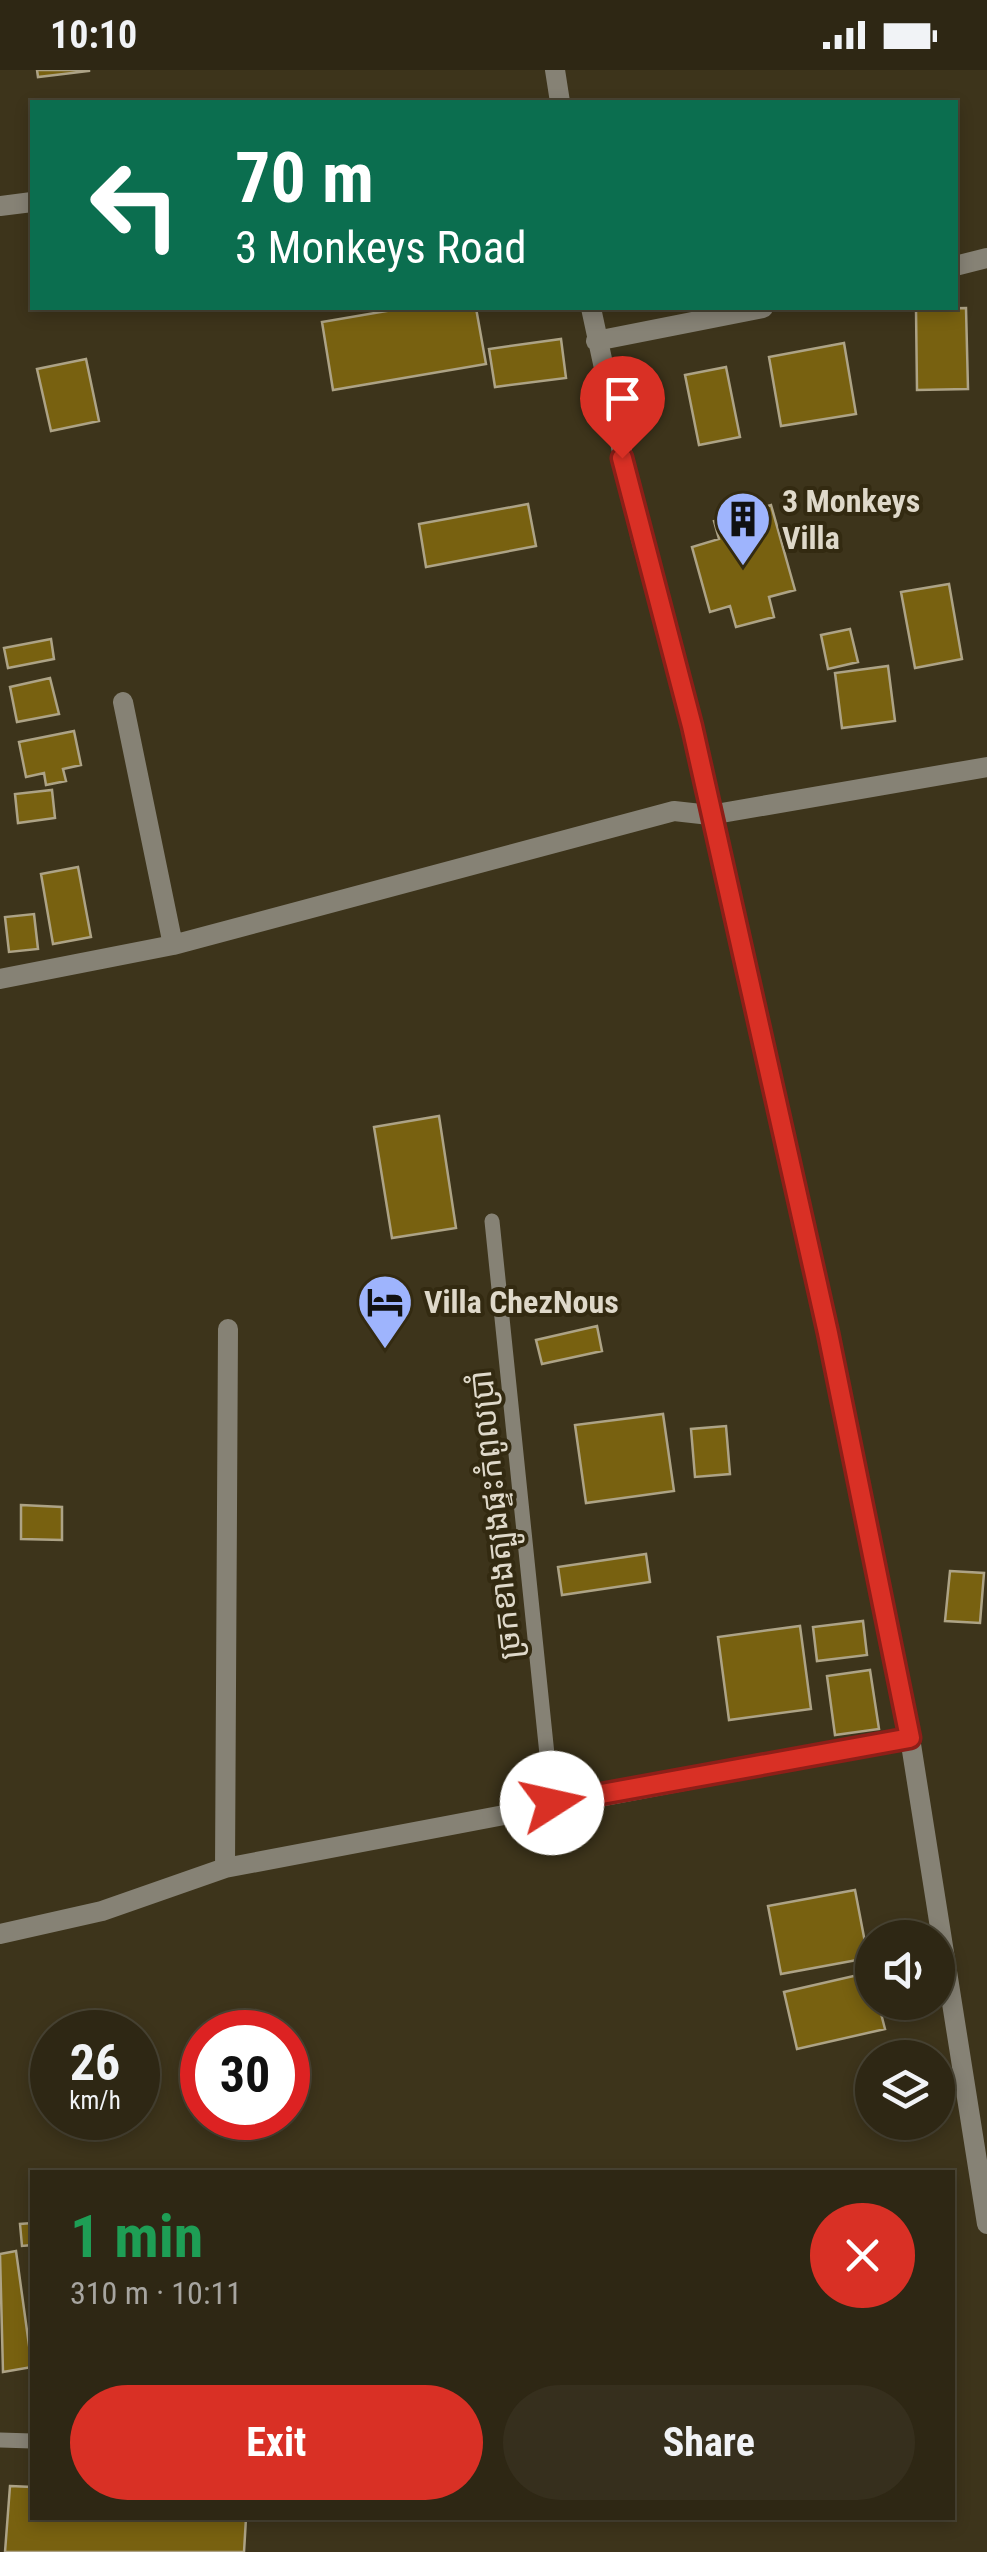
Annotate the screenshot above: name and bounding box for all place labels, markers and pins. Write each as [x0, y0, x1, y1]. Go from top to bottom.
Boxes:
pin [580, 356, 665, 459]
place label: 3 Monkeys Villa [782, 482, 920, 557]
building icon: 3 Monkeys Villa [713, 489, 773, 568]
hotel icon: Villa ChezNous [355, 1272, 415, 1351]
place label: Villa ChezNous [424, 1283, 619, 1321]

